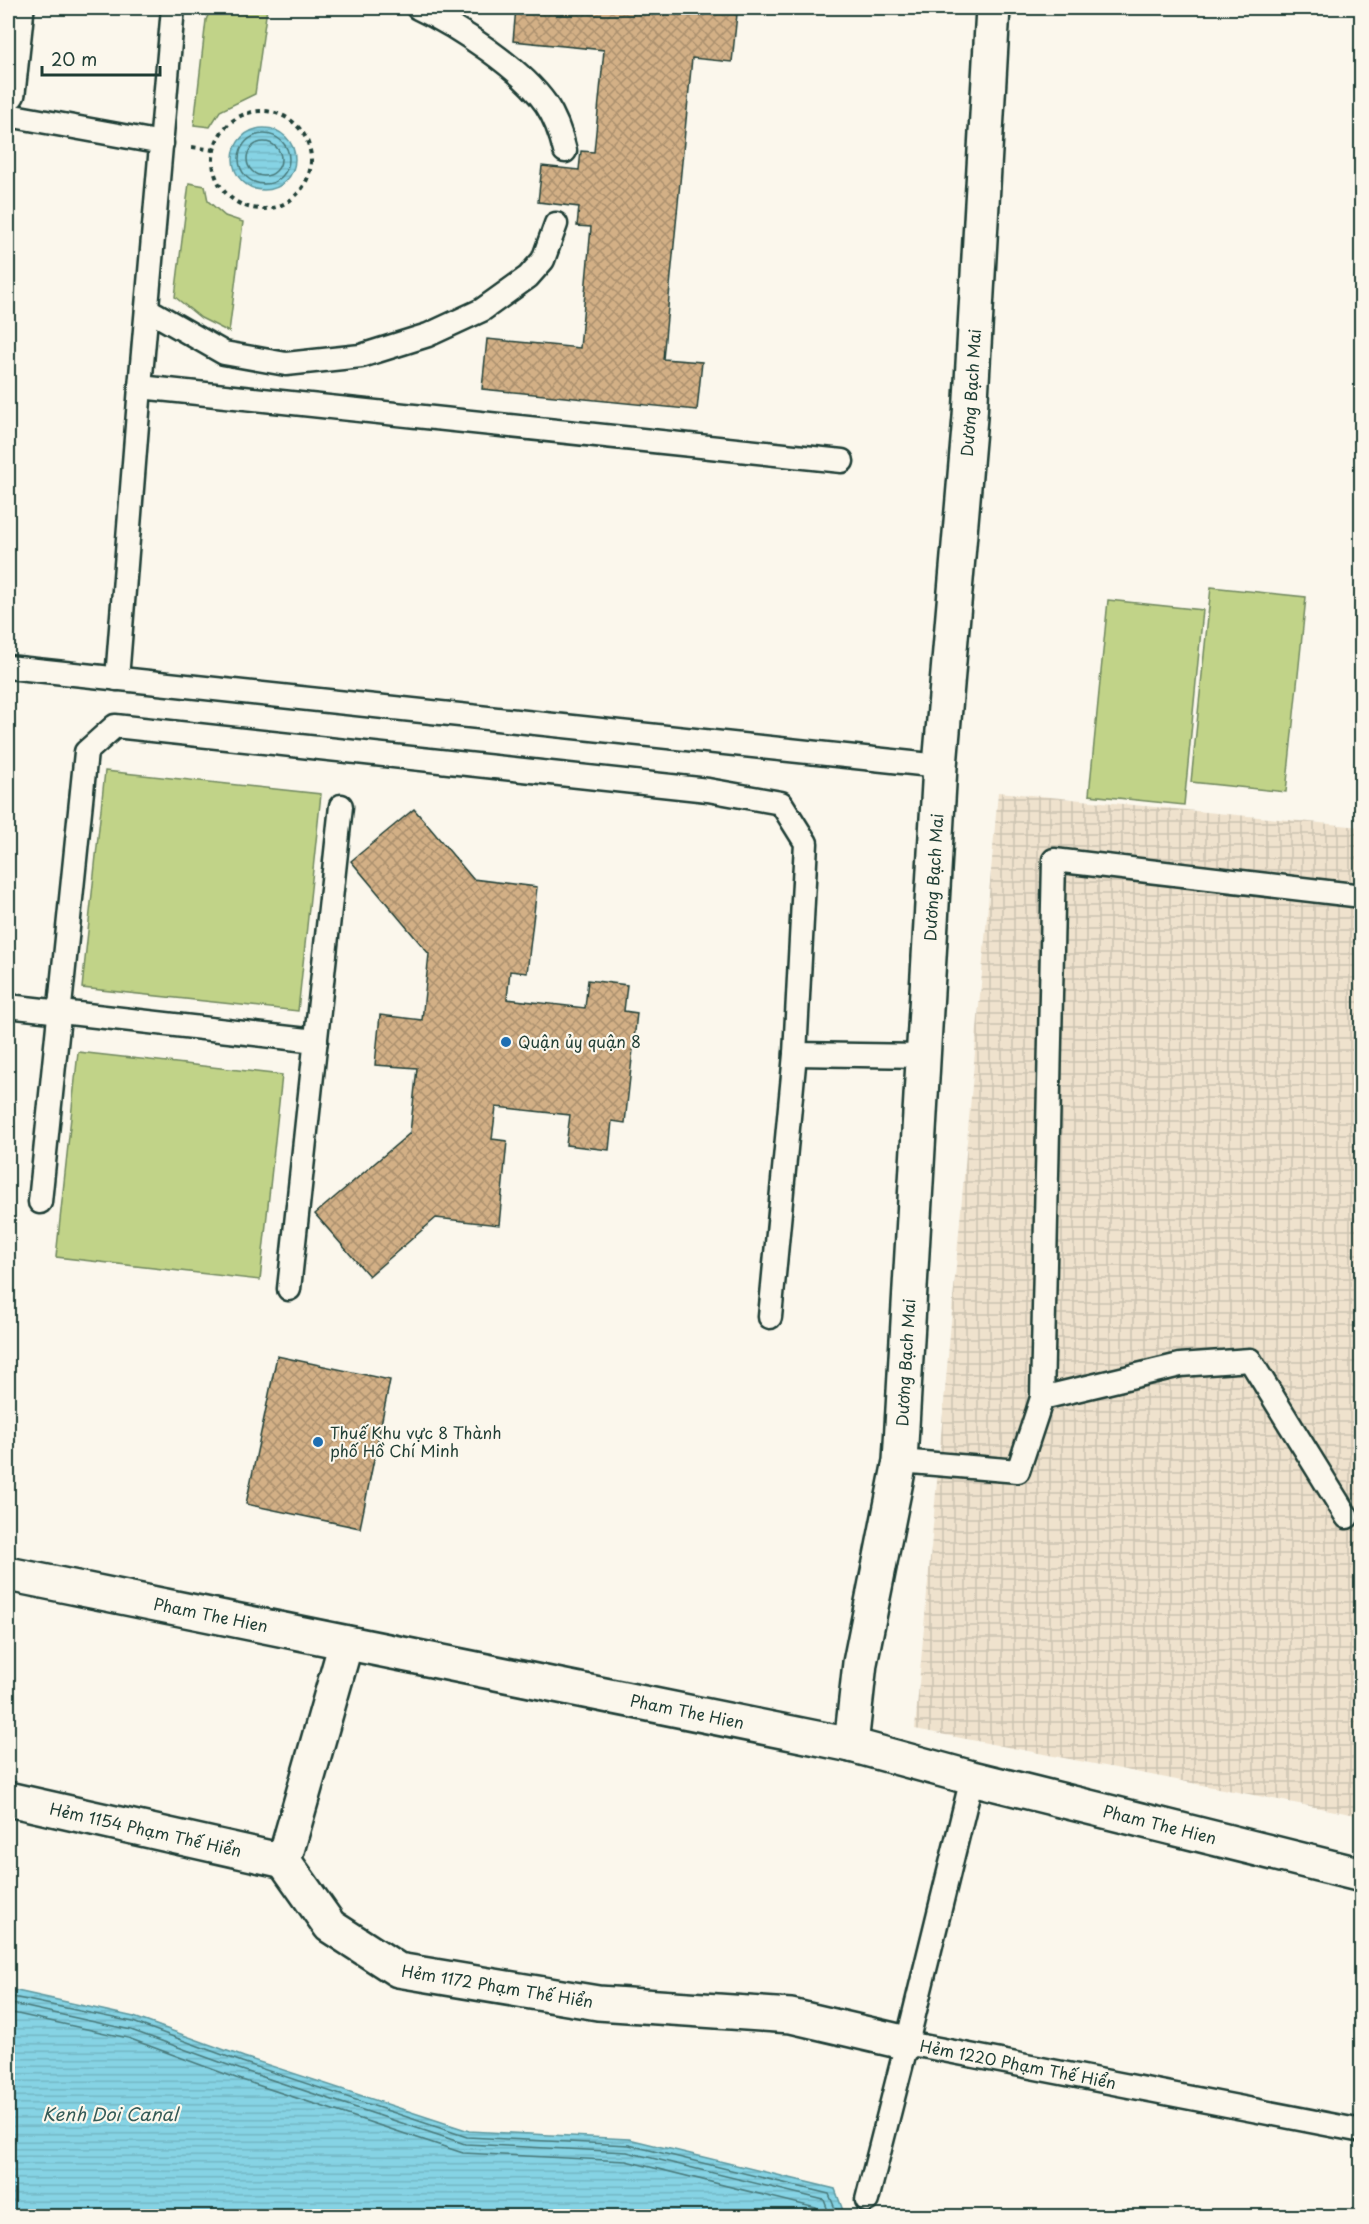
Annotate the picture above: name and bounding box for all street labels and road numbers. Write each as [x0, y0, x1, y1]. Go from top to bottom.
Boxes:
street label: Dương Bạch Mai [954, 328, 986, 458]
street label: Dương Bạch Mai [917, 813, 948, 942]
street label: Dương Bạch Mai [889, 1298, 920, 1427]
street label: Pham The Hien [152, 1591, 270, 1637]
street label: Pham The Hien [628, 1688, 747, 1734]
street label: Hẻm 1154 Phạm Thế Hiển [48, 1796, 244, 1862]
street label: Pham The Hien [1101, 1798, 1219, 1849]
street label: Hẻm 1172 Phạm Thế Hiển [400, 1958, 595, 2013]
street label: Hẻm 1220 Phạm Thế Hiển [918, 2033, 1118, 2094]

